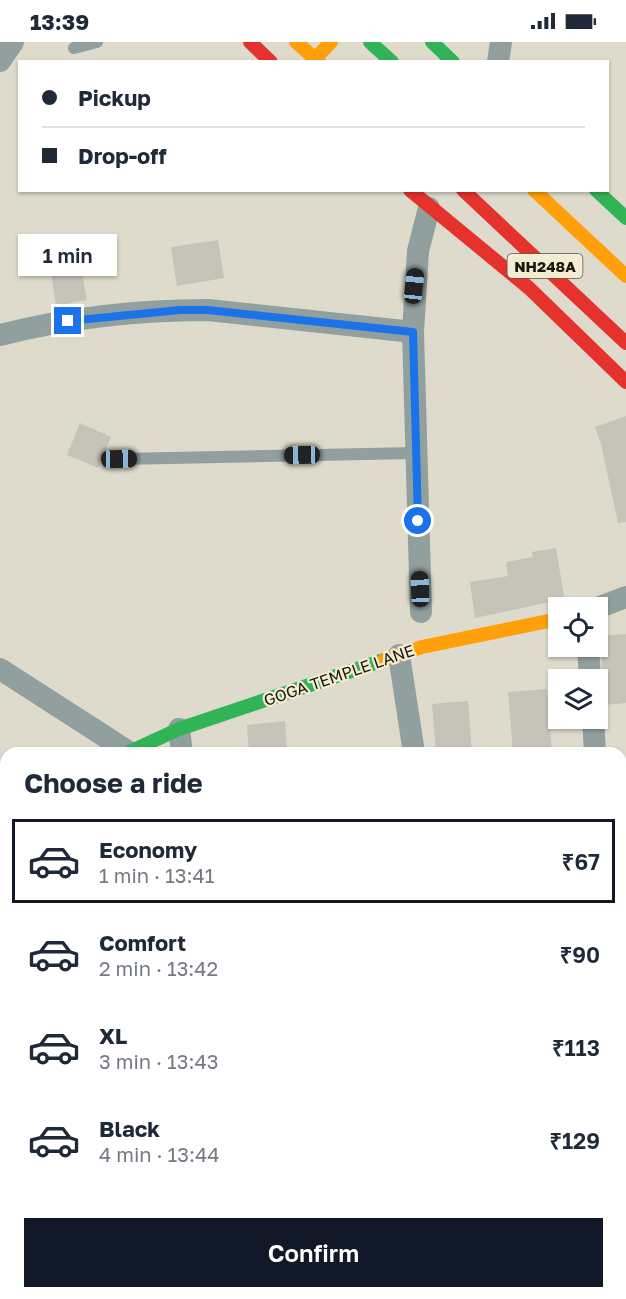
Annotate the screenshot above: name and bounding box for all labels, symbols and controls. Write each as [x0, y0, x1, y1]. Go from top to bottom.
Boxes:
text: 13:39 [30, 8, 89, 35]
text: Pickup [78, 84, 151, 111]
text: Drop-off [78, 142, 167, 169]
callout: 1 min [19, 234, 118, 276]
text: 1 min [42, 243, 93, 267]
road number: NH248A [508, 254, 582, 278]
car [403, 267, 425, 305]
route end [54, 307, 81, 334]
car [284, 446, 320, 464]
car [101, 450, 137, 468]
route start [404, 507, 431, 534]
car [410, 571, 430, 607]
map controls [548, 597, 608, 729]
button: locate [548, 597, 608, 657]
street label: GOGA TEMPLE LANE [261, 640, 417, 710]
button: layers [548, 669, 608, 729]
text: Choose a ride [24, 767, 203, 799]
icon: car [27, 834, 81, 888]
text: Economy [99, 836, 197, 863]
text: ₹67 [562, 848, 600, 875]
text: 1 min · 13:41 [99, 863, 214, 887]
icon: car [27, 927, 81, 981]
text: Comfort [99, 929, 186, 956]
text: ₹90 [560, 941, 600, 968]
text: 2 min · 13:42 [99, 956, 218, 980]
icon: car [27, 1020, 81, 1074]
text: XL [99, 1022, 127, 1049]
text: ₹113 [552, 1034, 600, 1061]
text: 3 min · 13:43 [99, 1049, 218, 1073]
icon: car [27, 1113, 81, 1167]
text: Black [99, 1115, 160, 1142]
text: ₹129 [549, 1127, 600, 1154]
text: 4 min · 13:44 [99, 1142, 219, 1166]
button: Confirm [24, 1218, 603, 1287]

